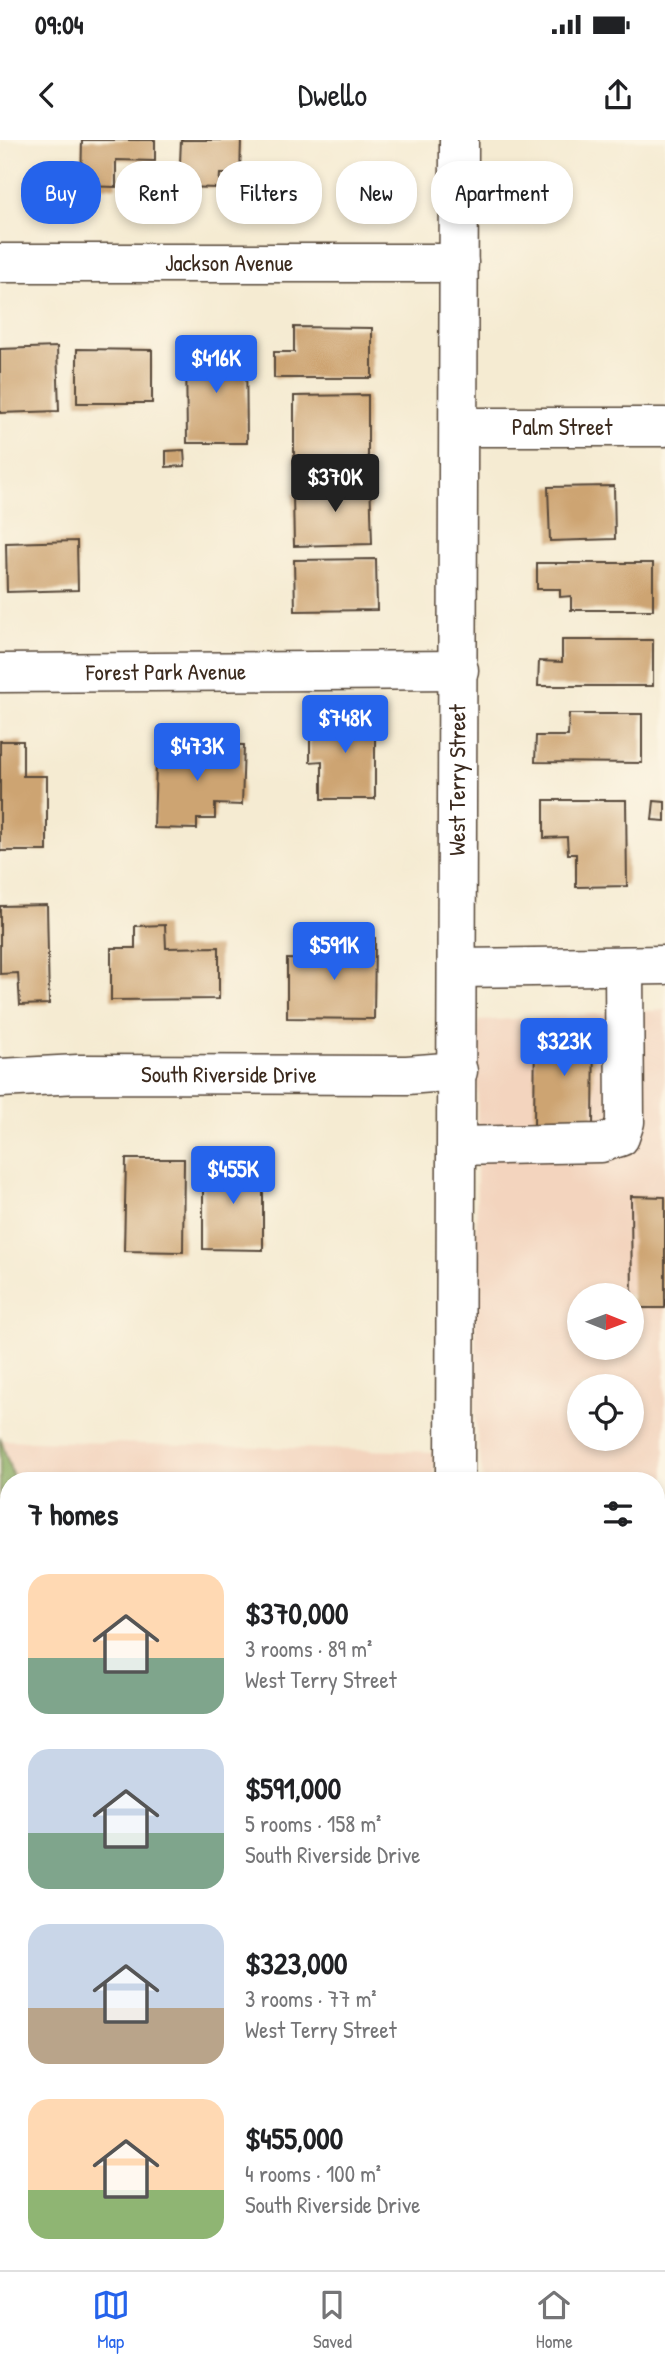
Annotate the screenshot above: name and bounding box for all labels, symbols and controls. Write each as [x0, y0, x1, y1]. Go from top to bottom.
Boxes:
text: 09:04 [35, 7, 84, 42]
text: Dwello [298, 73, 367, 116]
icon: back [28, 76, 66, 114]
icon: share [599, 76, 637, 114]
chip: Buy [21, 161, 101, 224]
chip: Rent [115, 161, 202, 224]
chip: Filters [216, 161, 322, 224]
chip: New [336, 161, 417, 224]
chip: Apartment [431, 161, 573, 224]
street label: Jackson Avenue [165, 247, 293, 278]
pin: $416K [167, 336, 265, 395]
text: $416K [191, 342, 241, 373]
street label: Palm Street [512, 411, 613, 442]
pin: $370K [286, 454, 384, 514]
text: $370K [307, 461, 363, 492]
street label: Forest Park Avenue [85, 655, 246, 687]
pin: $748K [296, 696, 394, 755]
text: $748K [318, 702, 372, 733]
street label: West Terry Street [441, 703, 472, 856]
pin: $473K [148, 724, 246, 783]
text: $473K [170, 730, 224, 761]
pin: $591K [285, 922, 383, 982]
text: $591K [309, 929, 359, 960]
pin: $323K [515, 1018, 613, 1078]
text: $323K [536, 1025, 592, 1056]
street label: South Riverside Drive [141, 1058, 317, 1090]
pin: $455K [184, 1146, 282, 1206]
text: $455K [207, 1153, 259, 1184]
north arrow [567, 1283, 644, 1360]
map controls [567, 1283, 644, 1451]
button: locate [567, 1374, 644, 1451]
text: 7 homes [28, 1494, 118, 1534]
icon: filters [599, 1495, 637, 1533]
text: $370,000 [245, 1593, 348, 1633]
icon: home [84, 1602, 168, 1686]
text: 3 rooms · 89 m² [245, 1633, 372, 1664]
text: West Terry Street [245, 1664, 397, 1695]
text: $591,000 [245, 1768, 341, 1808]
icon: home [84, 1777, 168, 1861]
text: 5 rooms · 158 m² [245, 1808, 381, 1839]
text: South Riverside Drive [245, 1839, 420, 1870]
text: $323,000 [245, 1943, 348, 1983]
icon: home [84, 1952, 168, 2036]
text: 3 rooms · 77 m² [245, 1983, 377, 2014]
text: West Terry Street [245, 2014, 397, 2045]
text: $455,000 [245, 2118, 343, 2158]
icon: home [84, 2127, 168, 2211]
text: 4 rooms · 100 m² [245, 2158, 381, 2189]
text: South Riverside Drive [245, 2189, 420, 2220]
tab: Map [92, 2286, 130, 2354]
tab: Saved [313, 2286, 352, 2354]
tab: Home [535, 2286, 573, 2354]

